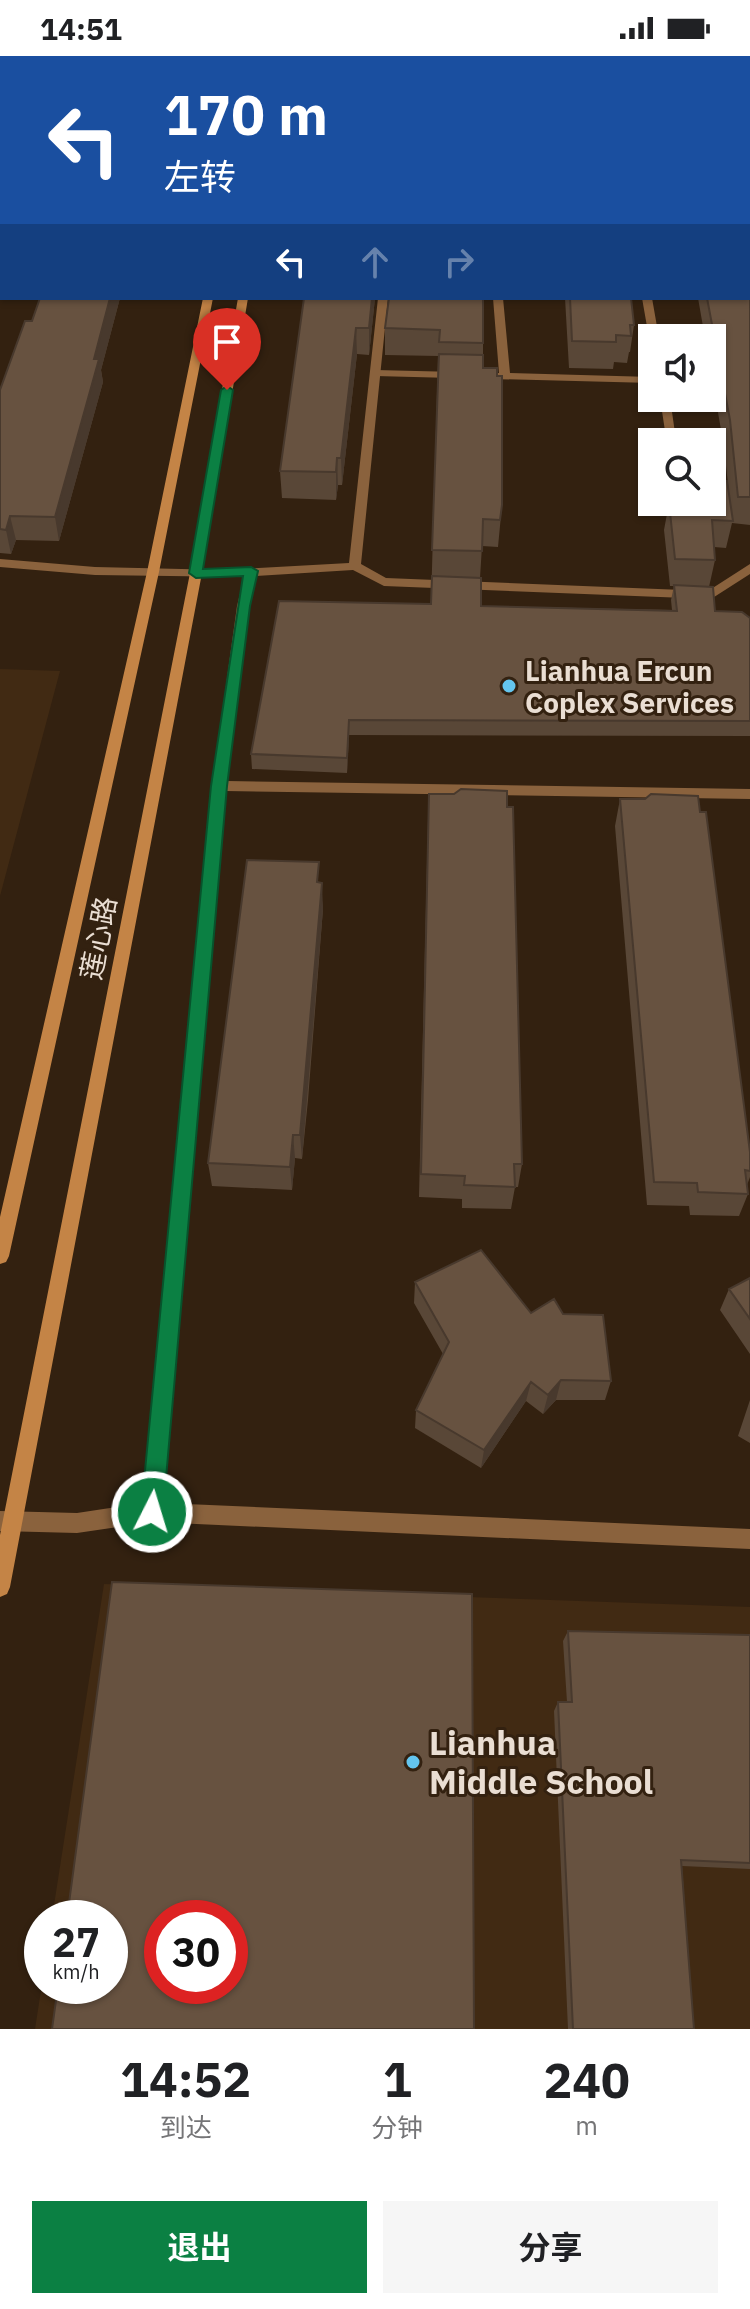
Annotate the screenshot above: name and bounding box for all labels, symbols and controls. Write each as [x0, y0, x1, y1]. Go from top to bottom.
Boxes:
text: 14:51 [40, 9, 122, 48]
text: 170 m [164, 78, 328, 150]
icon: left [32, 88, 136, 192]
text: 左转 [164, 153, 236, 200]
icon: left [269, 240, 313, 284]
icon: ahead [353, 240, 397, 284]
icon: right [437, 240, 481, 284]
pin [193, 308, 261, 390]
icon: arrive [205, 320, 249, 364]
map controls [638, 324, 726, 516]
button: sound [638, 324, 726, 412]
button: search [638, 428, 726, 516]
place label: Lianhua Ercun Coplex Services [525, 652, 734, 721]
marker: Lianhua Ercun Coplex Services [500, 677, 518, 695]
street label: 莲心路 [72, 893, 124, 983]
position arrow [110, 1470, 194, 1554]
place label: Lianhua Middle School [429, 1720, 653, 1803]
marker: Lianhua Middle School [404, 1753, 422, 1771]
speed limit sign: 30 [144, 1900, 248, 2004]
text: 27 [52, 1916, 100, 1968]
text: km/h [52, 1958, 100, 1985]
text: 14:52 [120, 2048, 251, 2110]
text: 1 [383, 2048, 412, 2110]
text: 240 [543, 2049, 630, 2111]
text: m [575, 2108, 598, 2142]
text: 到达 [160, 2110, 212, 2144]
text: 分钟 [371, 2110, 423, 2144]
button: 退出 [32, 2201, 367, 2293]
button: 分享 [383, 2201, 718, 2293]

